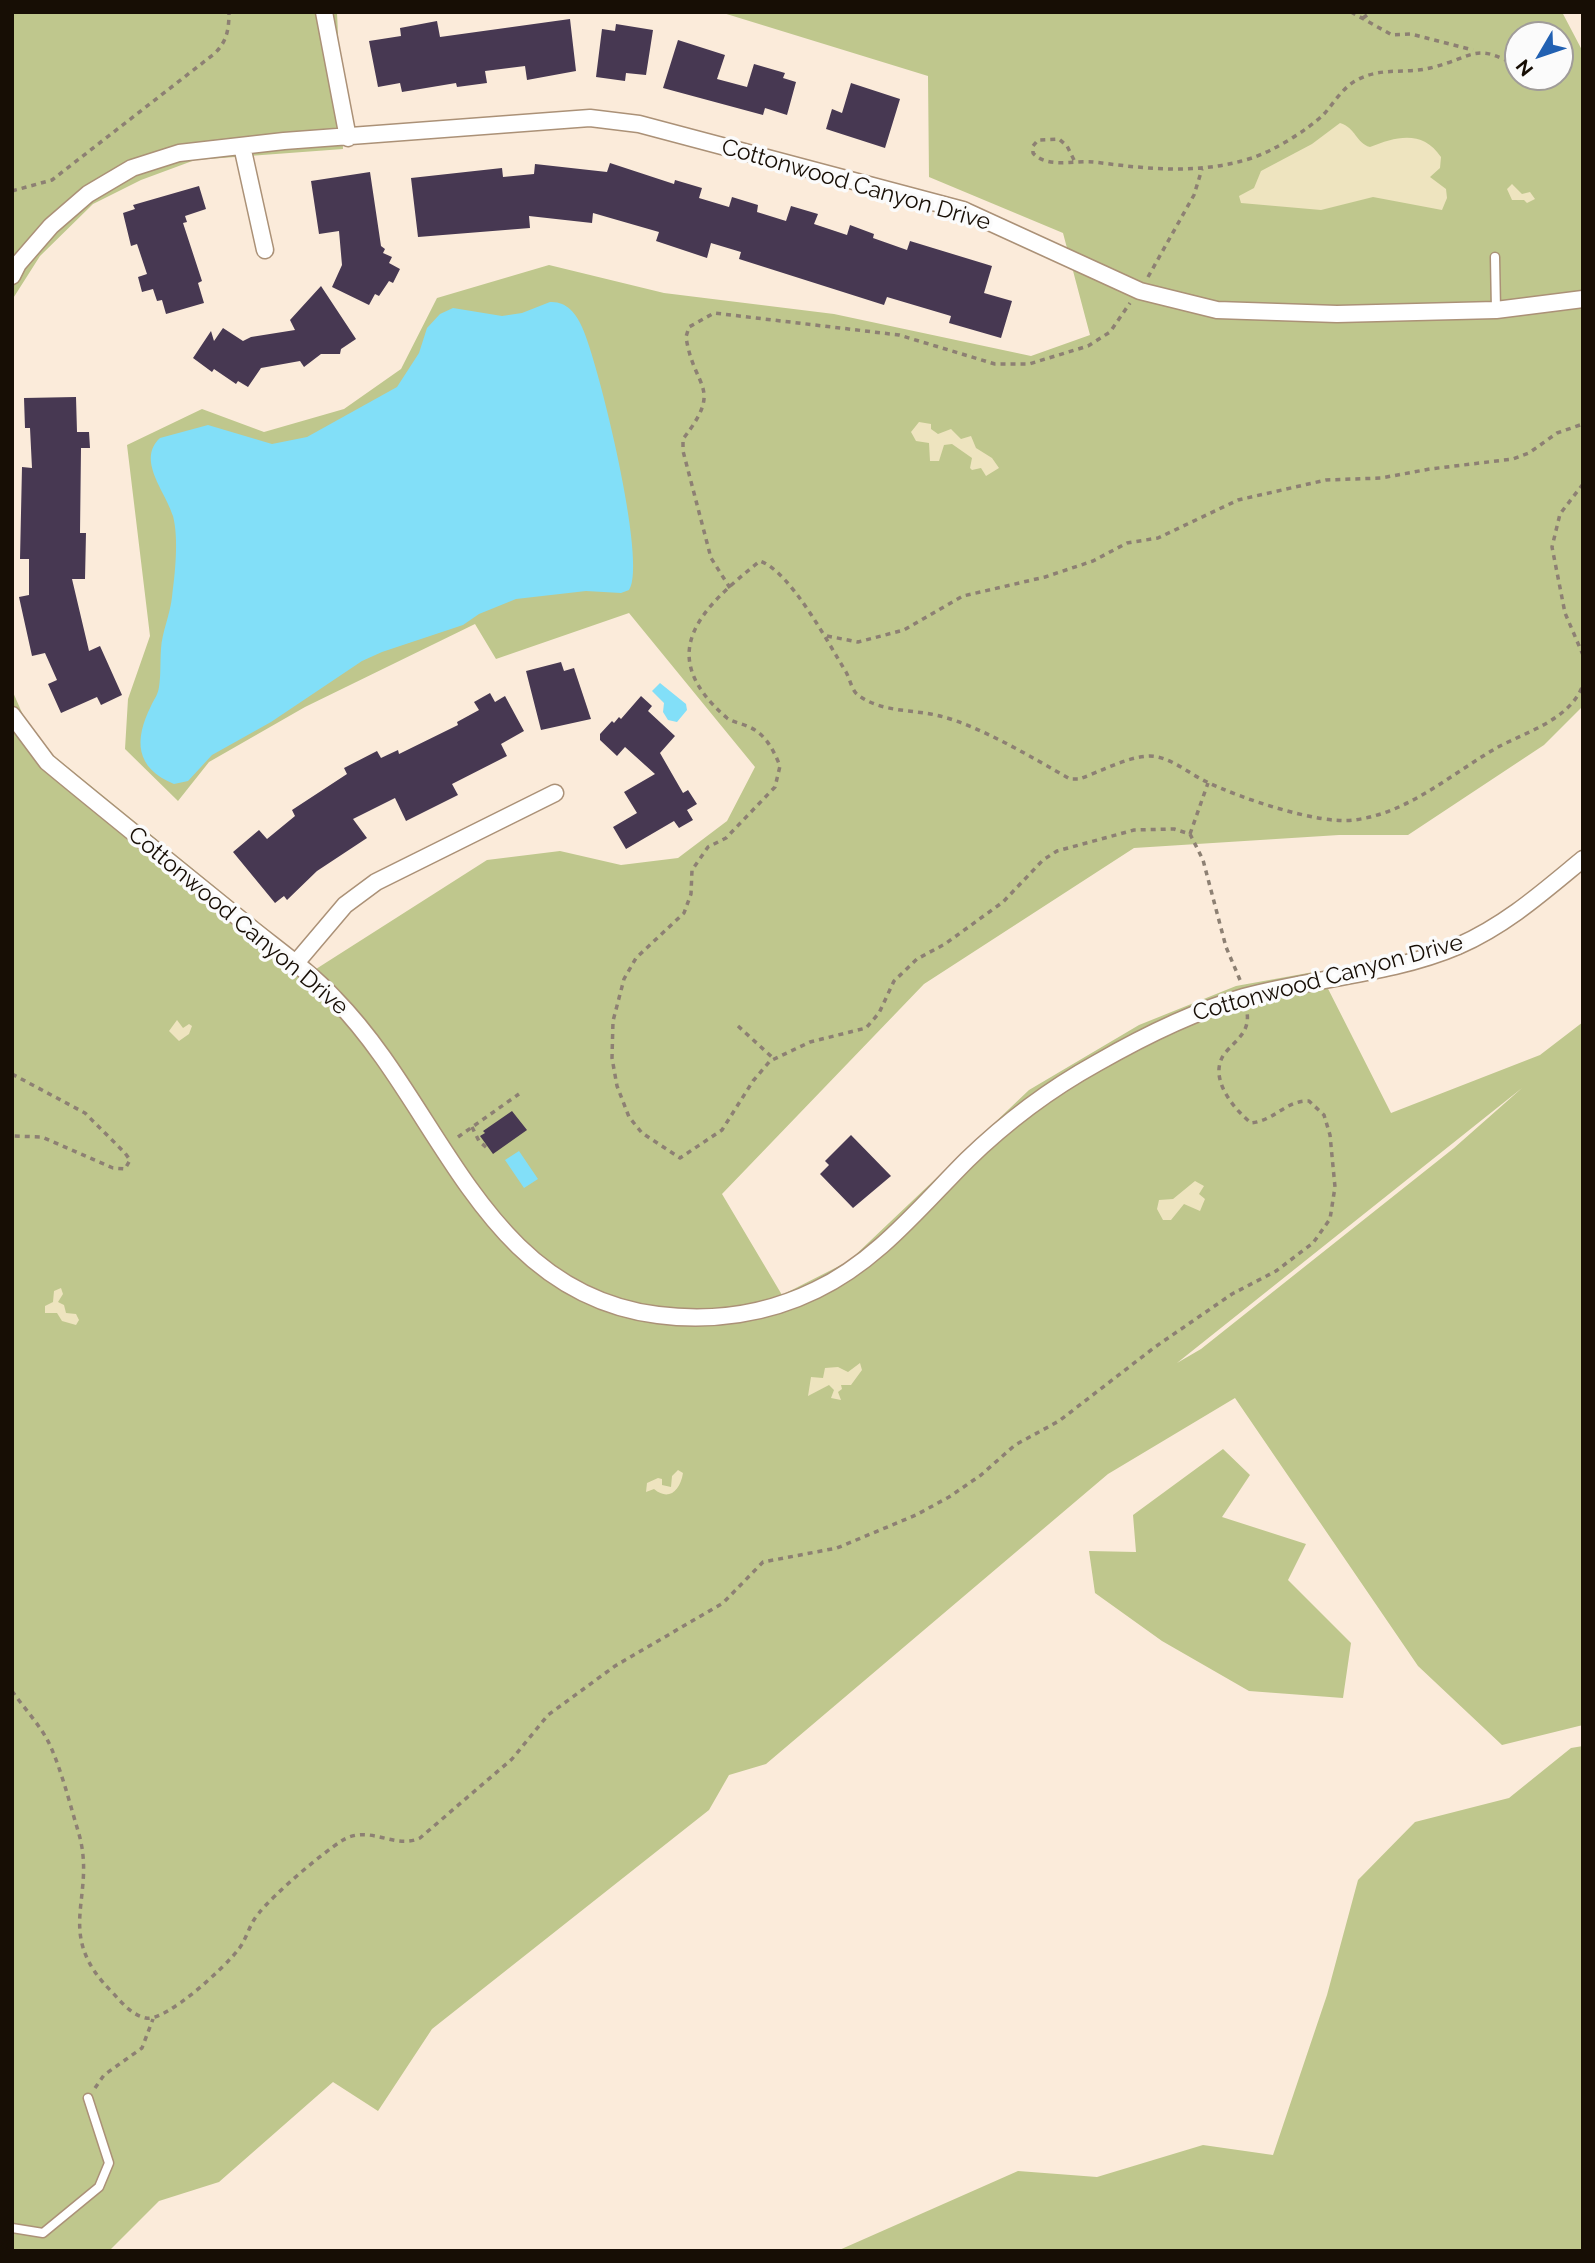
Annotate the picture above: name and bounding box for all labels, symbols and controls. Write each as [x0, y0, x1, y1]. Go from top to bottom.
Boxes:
north arrow [1504, 21, 1574, 91]
text: N [1511, 55, 1537, 81]
street label: Cottonwood Canyon Drive [718, 133, 994, 237]
street label: Cottonwood Canyon Drive [122, 821, 354, 1021]
street label: Cottonwood Canyon Drive [1190, 929, 1466, 1027]

